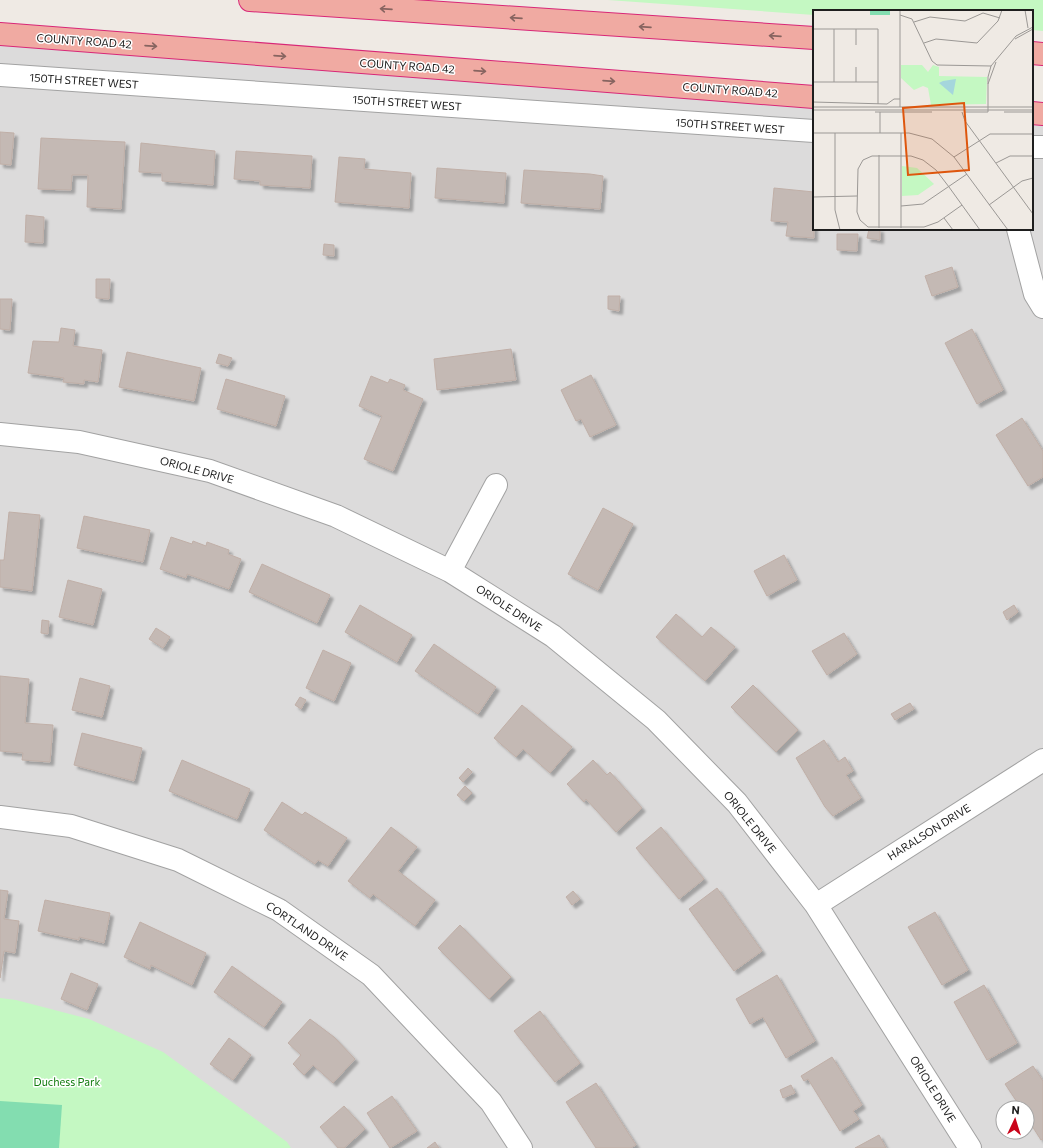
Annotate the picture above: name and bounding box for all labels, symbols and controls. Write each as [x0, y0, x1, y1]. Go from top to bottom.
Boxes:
one-way arrow [380, 6, 393, 13]
inset map [813, 10, 1033, 230]
one-way arrow [510, 15, 523, 22]
one-way arrow [639, 23, 652, 30]
street label: COUNTY ROAD 42 [36, 31, 132, 50]
one-way arrow [769, 32, 782, 39]
one-way arrow [144, 42, 157, 50]
one-way arrow [273, 52, 286, 60]
street label: COUNTY ROAD 42 [359, 56, 455, 75]
one-way arrow [473, 68, 486, 75]
street label: 150TH STREET WEST [29, 70, 139, 91]
one-way arrow [602, 78, 615, 85]
street label: COUNTY ROAD 42 [682, 80, 778, 99]
street label: 150TH STREET WEST [352, 92, 462, 113]
street label: 150TH STREET WEST [675, 115, 785, 136]
street label: ORIOLE DRIVE [159, 453, 236, 486]
street label: ORIOLE DRIVE [474, 581, 545, 634]
street label: ORIOLE DRIVE [721, 788, 779, 855]
street label: HARALSON DRIVE [885, 801, 973, 862]
street label: CORTLAND DRIVE [264, 898, 351, 963]
street label: ORIOLE DRIVE [908, 1053, 959, 1124]
park label: Duchess Park [34, 1075, 100, 1088]
north arrow [995, 1100, 1035, 1140]
text: N [1011, 1103, 1020, 1116]

